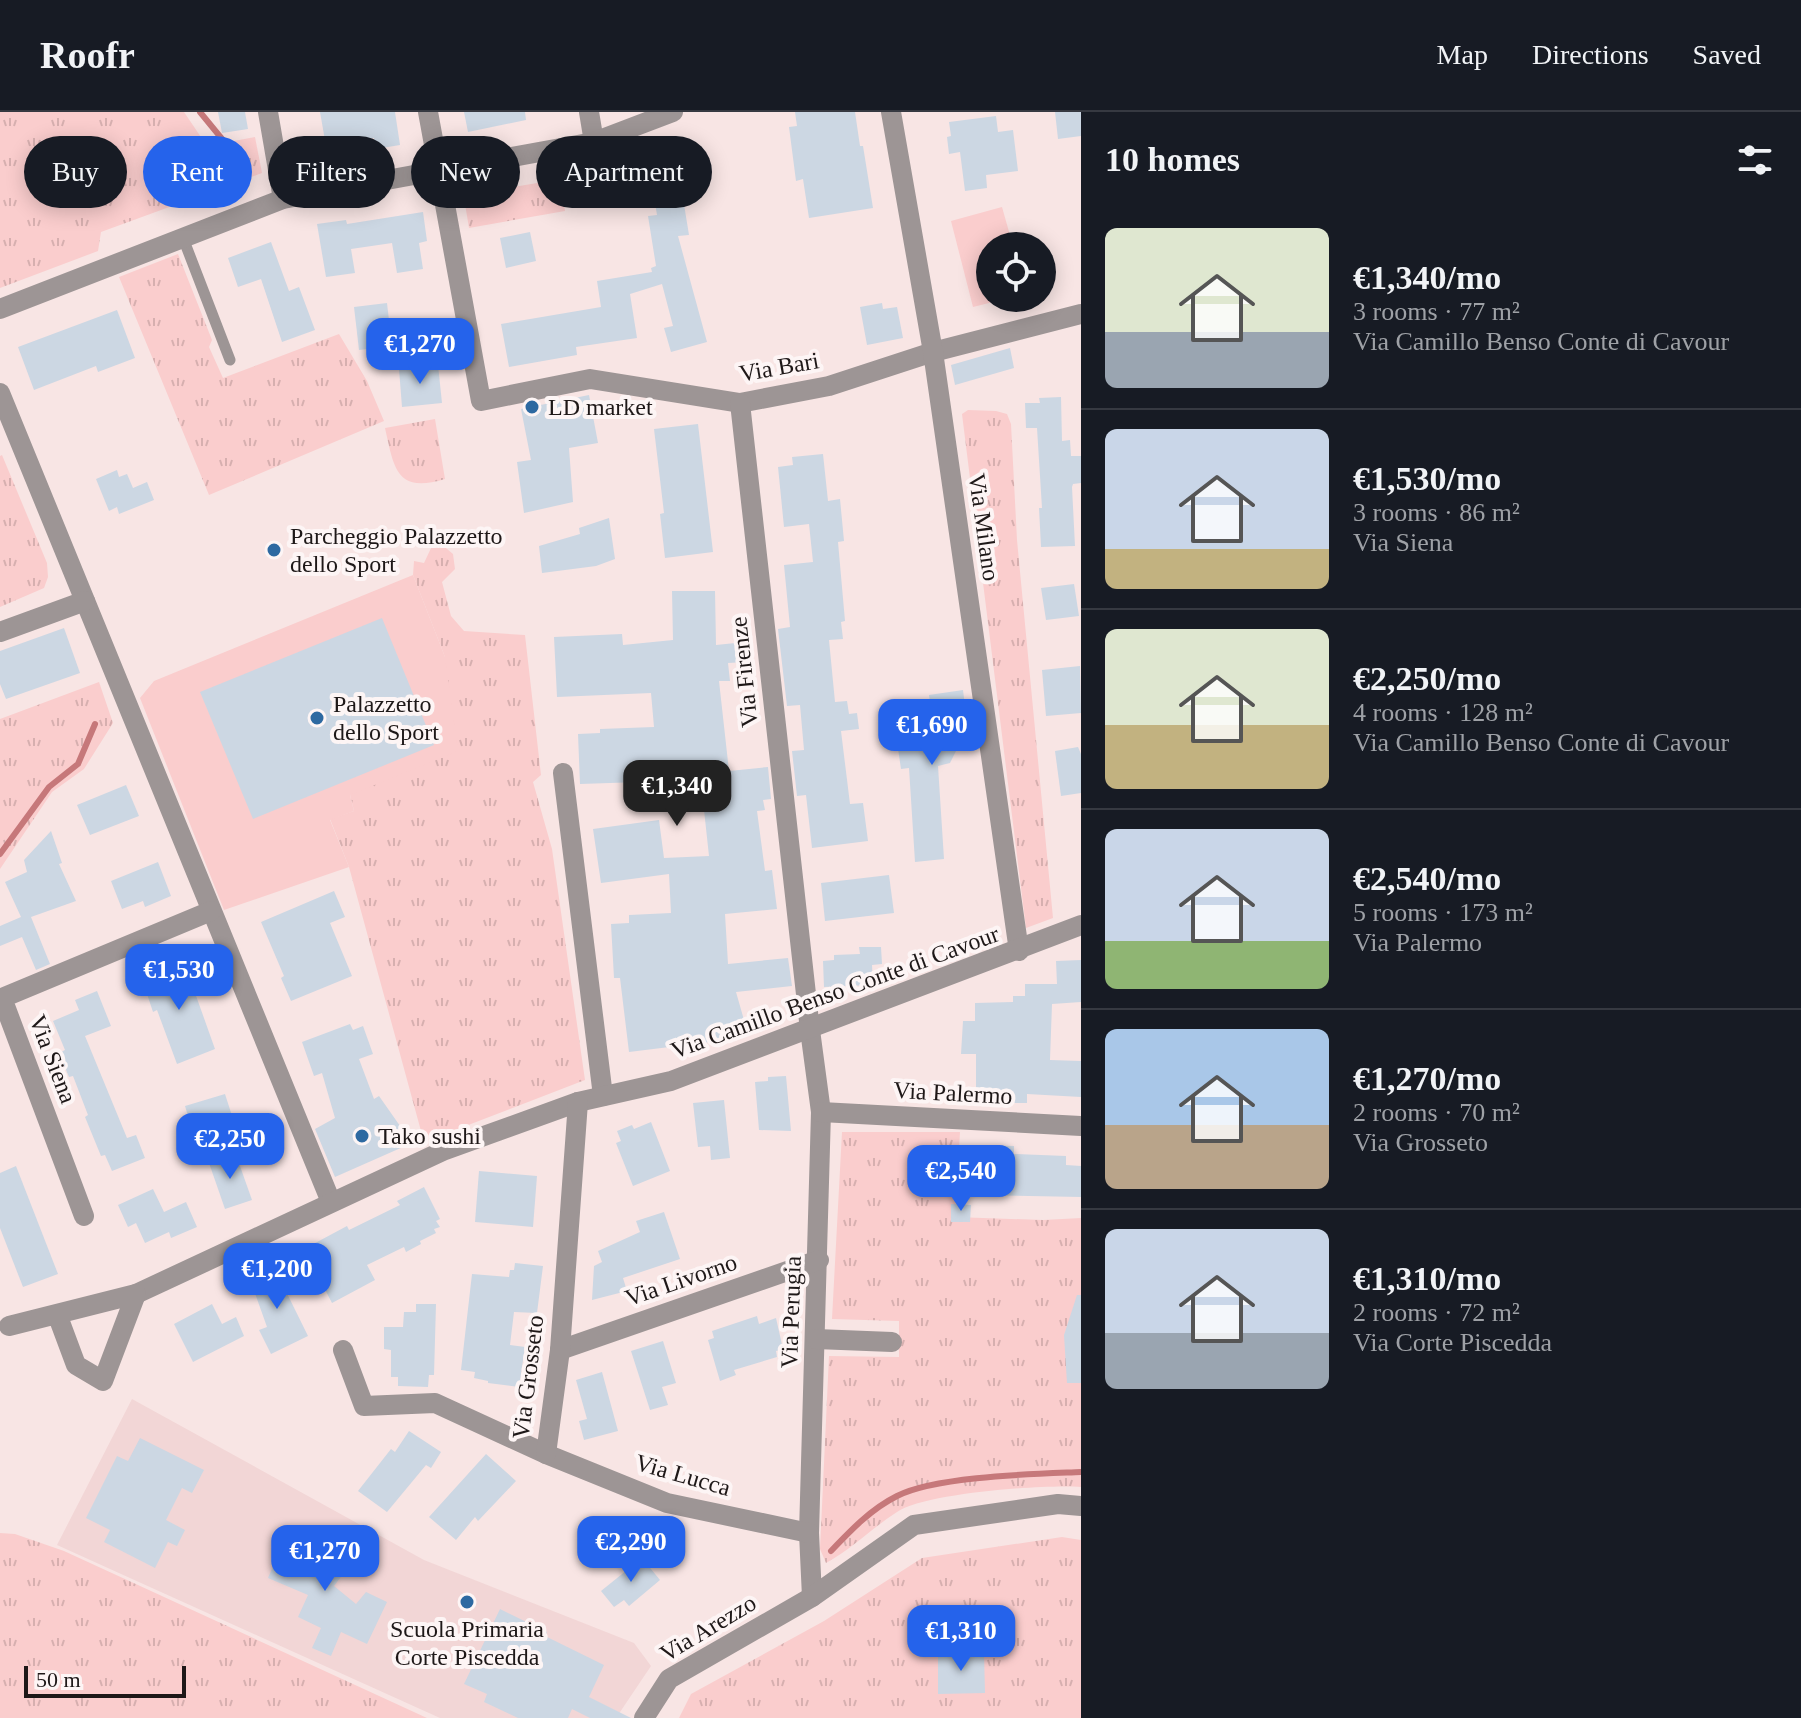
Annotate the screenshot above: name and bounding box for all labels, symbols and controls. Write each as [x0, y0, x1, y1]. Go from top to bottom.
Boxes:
text: Roofr [40, 34, 135, 76]
text: Map [1437, 39, 1488, 70]
text: Directions [1532, 39, 1649, 70]
text: Saved [1693, 39, 1761, 70]
chip: Buy [24, 136, 127, 208]
chip: Rent [143, 136, 252, 208]
chip: Filters [268, 136, 395, 208]
chip: New [411, 136, 520, 208]
chip: Apartment [536, 136, 712, 208]
icon: filters [1733, 138, 1777, 182]
text: 10 homes [1105, 141, 1240, 178]
map controls [976, 232, 1056, 312]
button: locate [976, 232, 1056, 312]
text: €1,340/mo [1353, 259, 1501, 296]
icon: home [1169, 260, 1265, 356]
text: 3 rooms · 77 m² [1353, 297, 1520, 326]
pin: €1,270 [355, 318, 485, 386]
text: Via Camillo Benso Conte di Cavour [1353, 327, 1729, 356]
text: €1,270 [384, 329, 456, 358]
street label: Via Bari [737, 347, 821, 387]
place label: LD market [548, 394, 653, 420]
marker: LD market [523, 398, 541, 416]
text: €1,530/mo [1353, 460, 1501, 497]
icon: home [1169, 461, 1265, 557]
street label: Via Milano [964, 471, 1004, 583]
text: 3 rooms · 86 m² [1353, 498, 1520, 527]
place label: Parcheggio Palazzetto dello Sport [290, 523, 503, 577]
text: Via Siena [1353, 528, 1453, 557]
marker: Parcheggio Palazzetto dello Sport [265, 541, 283, 559]
street label: Via Firenze [725, 615, 763, 729]
text: €2,250/mo [1353, 660, 1501, 697]
icon: home [1169, 661, 1265, 757]
place label: Palazzetto dello Sport [333, 691, 439, 745]
text: 4 rooms · 128 m² [1353, 698, 1533, 727]
pin: €1,690 [867, 699, 997, 767]
marker: Palazzetto dello Sport [308, 709, 326, 727]
text: €1,690 [896, 710, 968, 739]
text: Via Camillo Benso Conte di Cavour [1353, 728, 1729, 757]
pin: €1,340 [612, 760, 742, 828]
text: €1,340 [641, 771, 713, 800]
text: €2,540/mo [1353, 860, 1501, 897]
icon: home [1169, 861, 1265, 957]
text: 5 rooms · 173 m² [1353, 898, 1533, 927]
street label: Via Camillo Benso Conte di Cavour [667, 920, 1003, 1064]
text: Via Palermo [1353, 928, 1482, 957]
pin: €1,530 [114, 944, 244, 1012]
text: €1,530 [143, 955, 215, 984]
street label: Via Siena [24, 1011, 82, 1107]
text: €1,270/mo [1353, 1060, 1501, 1097]
icon: home [1169, 1061, 1265, 1157]
street label: Via Palermo [893, 1077, 1013, 1109]
text: 2 rooms · 70 m² [1353, 1098, 1520, 1127]
pin: €2,250 [165, 1113, 295, 1181]
place label: Tako sushi [378, 1123, 481, 1149]
text: €2,250 [194, 1124, 266, 1153]
marker: Tako sushi [353, 1127, 371, 1145]
text: Via Grosseto [1353, 1128, 1488, 1157]
pin: €2,540 [896, 1145, 1026, 1213]
text: €2,540 [925, 1156, 997, 1185]
pin: €1,200 [212, 1243, 342, 1311]
street label: Via Livorno [622, 1249, 740, 1311]
text: €1,200 [241, 1254, 313, 1283]
street label: Via Perugia [776, 1255, 806, 1369]
text: €1,310/mo [1353, 1260, 1501, 1297]
icon: home [1169, 1261, 1265, 1357]
text: 2 rooms · 72 m² [1353, 1298, 1520, 1327]
street label: Via Grosseto [508, 1314, 548, 1440]
text: Via Corte Piscedda [1353, 1328, 1552, 1357]
street label: Via Lucca [632, 1449, 734, 1501]
pin: €2,290 [566, 1516, 696, 1584]
pin: €1,270 [260, 1525, 390, 1593]
text: €2,290 [595, 1527, 667, 1556]
text: €1,270 [289, 1536, 361, 1565]
street label: Via Arezzo [655, 1589, 761, 1667]
marker: Scuola Primaria Corte Piscedda [458, 1593, 476, 1611]
pin: €1,310 [896, 1605, 1026, 1673]
place label: Scuola Primaria Corte Piscedda [390, 1616, 544, 1670]
text: €1,310 [925, 1616, 997, 1645]
scale bar [24, 1662, 186, 1698]
text: 50 m [36, 1667, 81, 1692]

